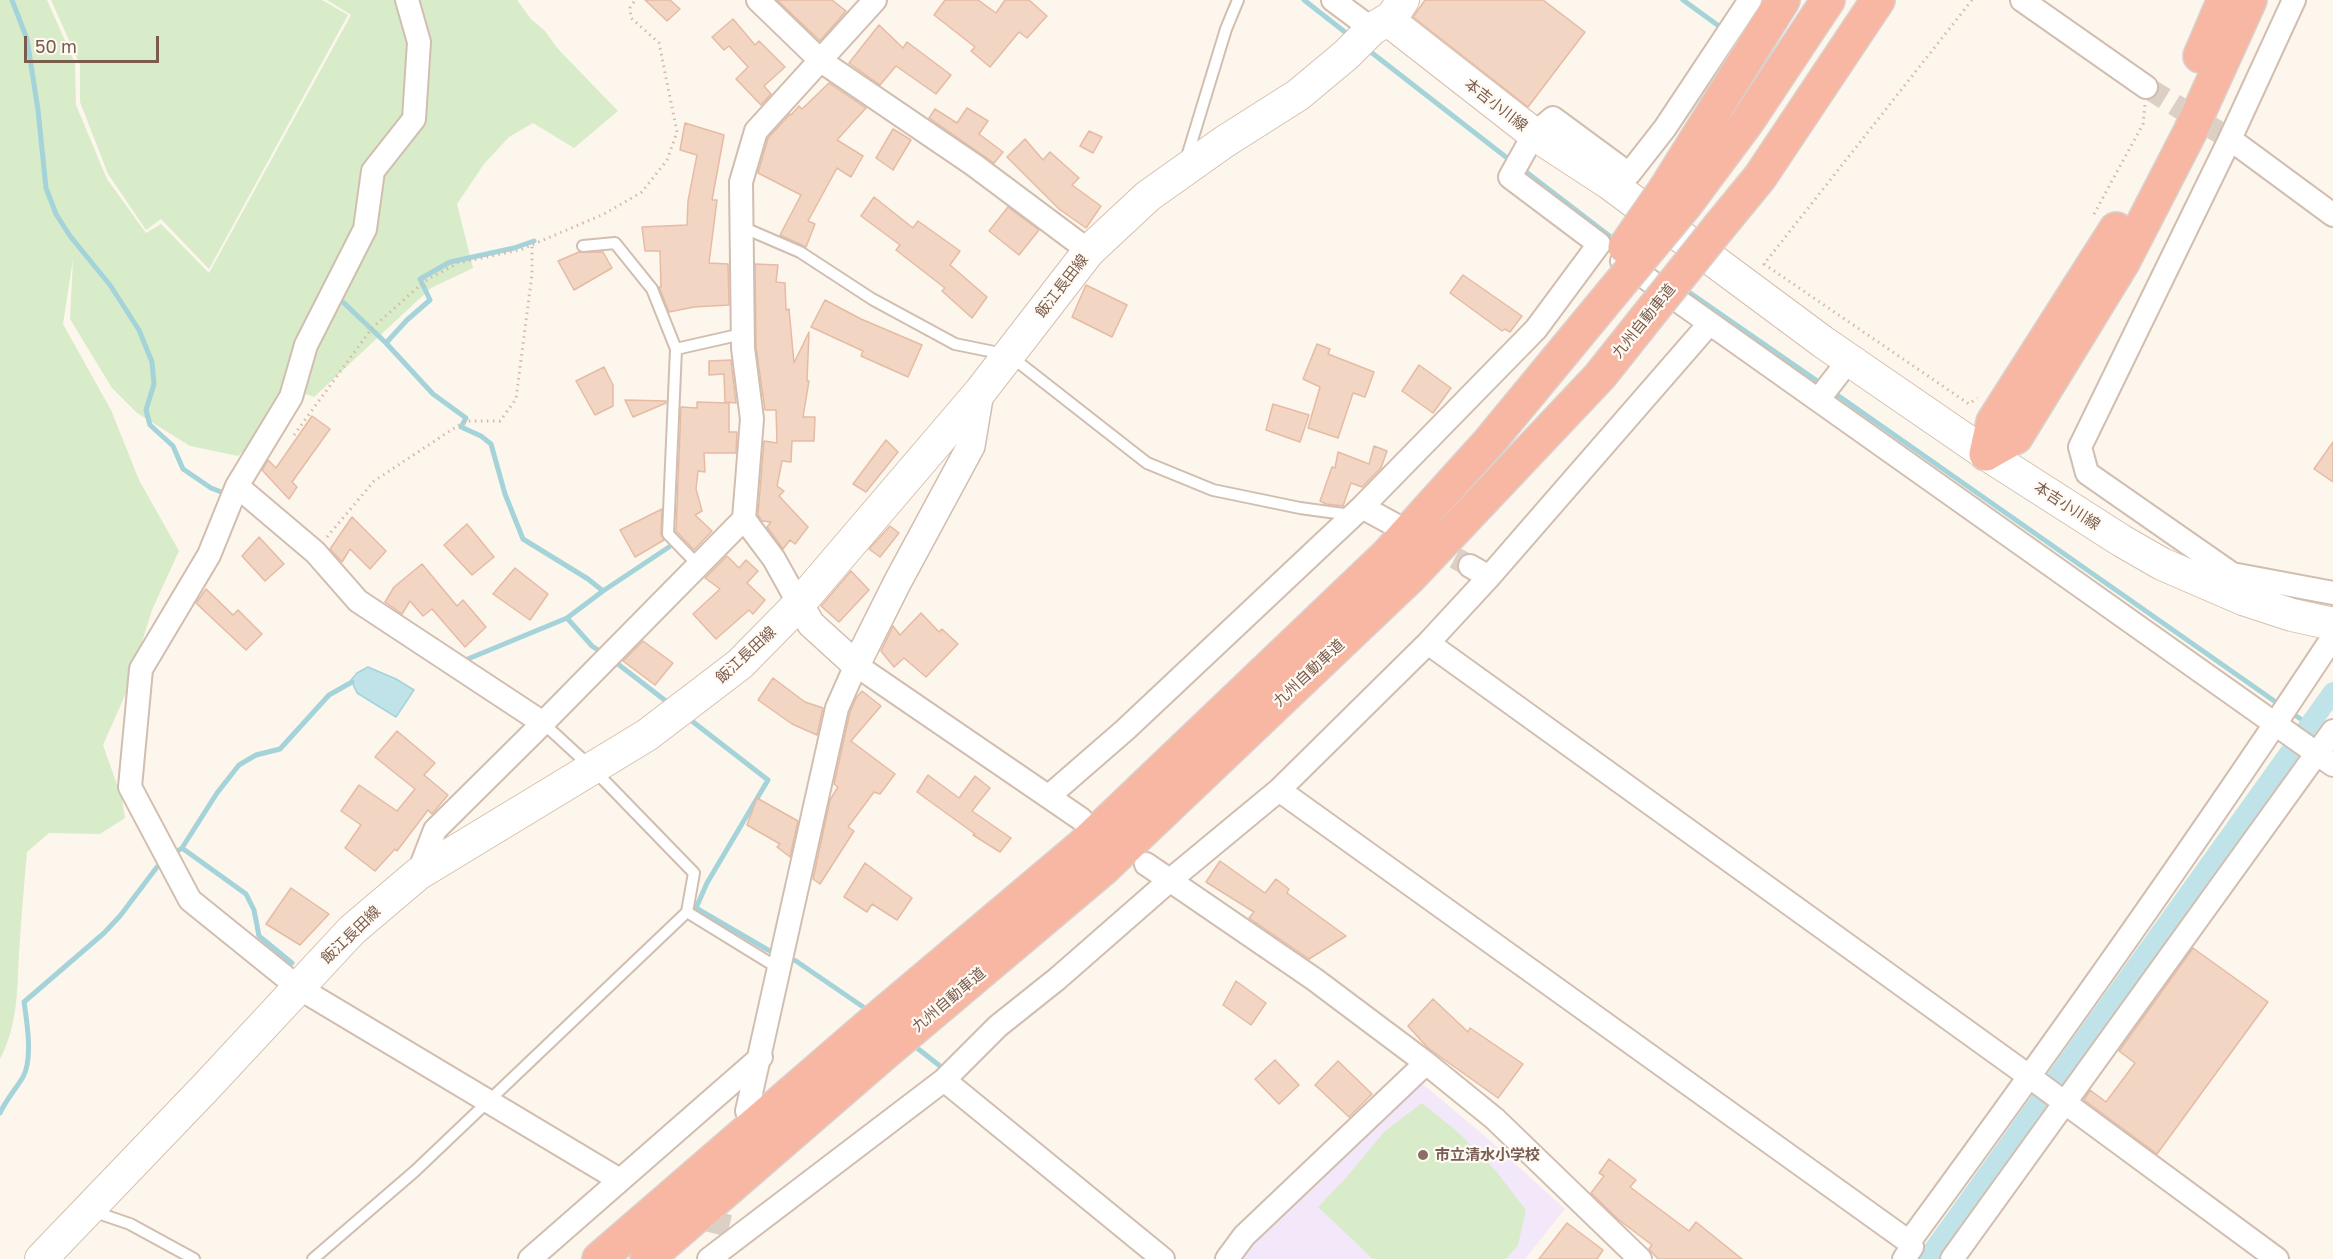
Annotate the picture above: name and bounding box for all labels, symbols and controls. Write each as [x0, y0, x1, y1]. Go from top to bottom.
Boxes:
scale bar [27, 24, 162, 62]
text: 50 m [35, 35, 77, 57]
street label: 本吉小川線 [1461, 75, 1531, 135]
street label: 飯江長田線 [1032, 251, 1092, 321]
street label: 九州自動車道 [1609, 280, 1679, 362]
street label: 本吉小川線 [2031, 478, 2103, 534]
street label: 飯江長田線 [712, 623, 780, 687]
street label: 九州自動車道 [1270, 636, 1348, 710]
street label: 飯江長田線 [318, 902, 384, 968]
street label: 九州自動車道 [909, 964, 989, 1036]
place label: 市立清水小学校 [1435, 1146, 1540, 1164]
marker: 市立清水小学校 [1416, 1148, 1430, 1162]

